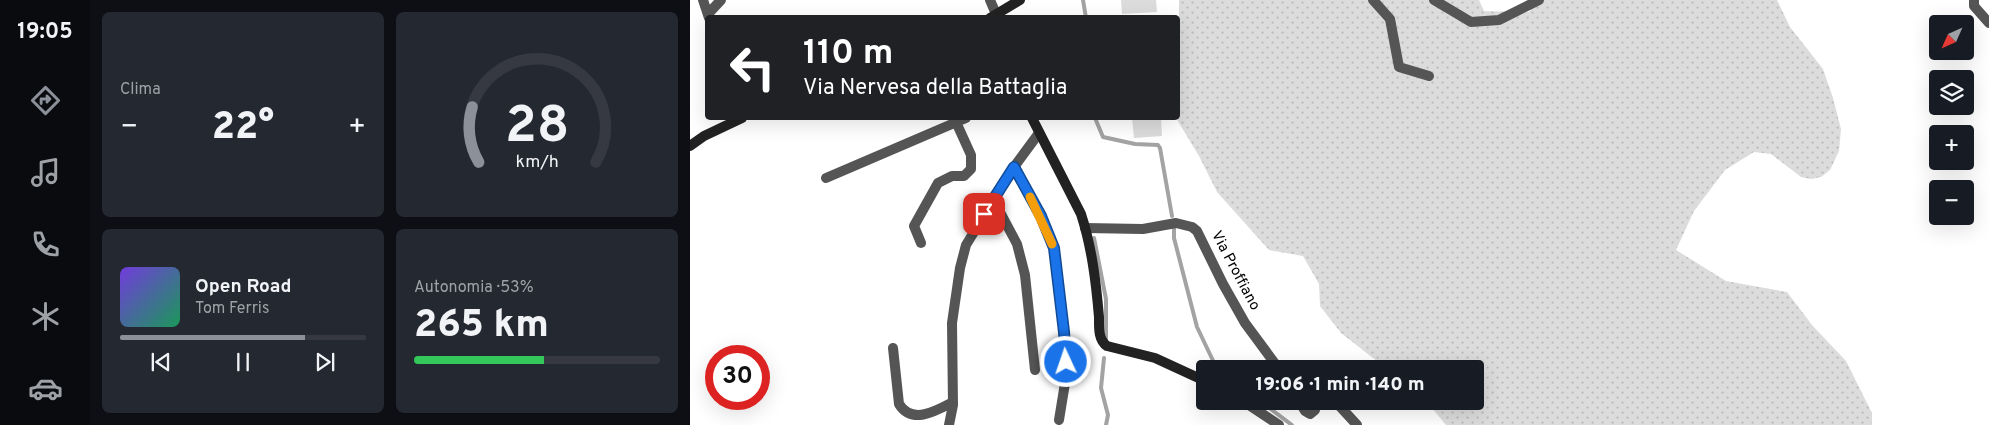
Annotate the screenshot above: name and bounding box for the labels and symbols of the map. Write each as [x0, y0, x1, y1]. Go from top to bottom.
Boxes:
north arrow [1929, 15, 1974, 60]
pin [963, 193, 1005, 235]
street label: Via Proffiano [1206, 228, 1264, 314]
position arrow [1039, 335, 1091, 387]
speed limit sign: 30 [705, 345, 770, 410]

